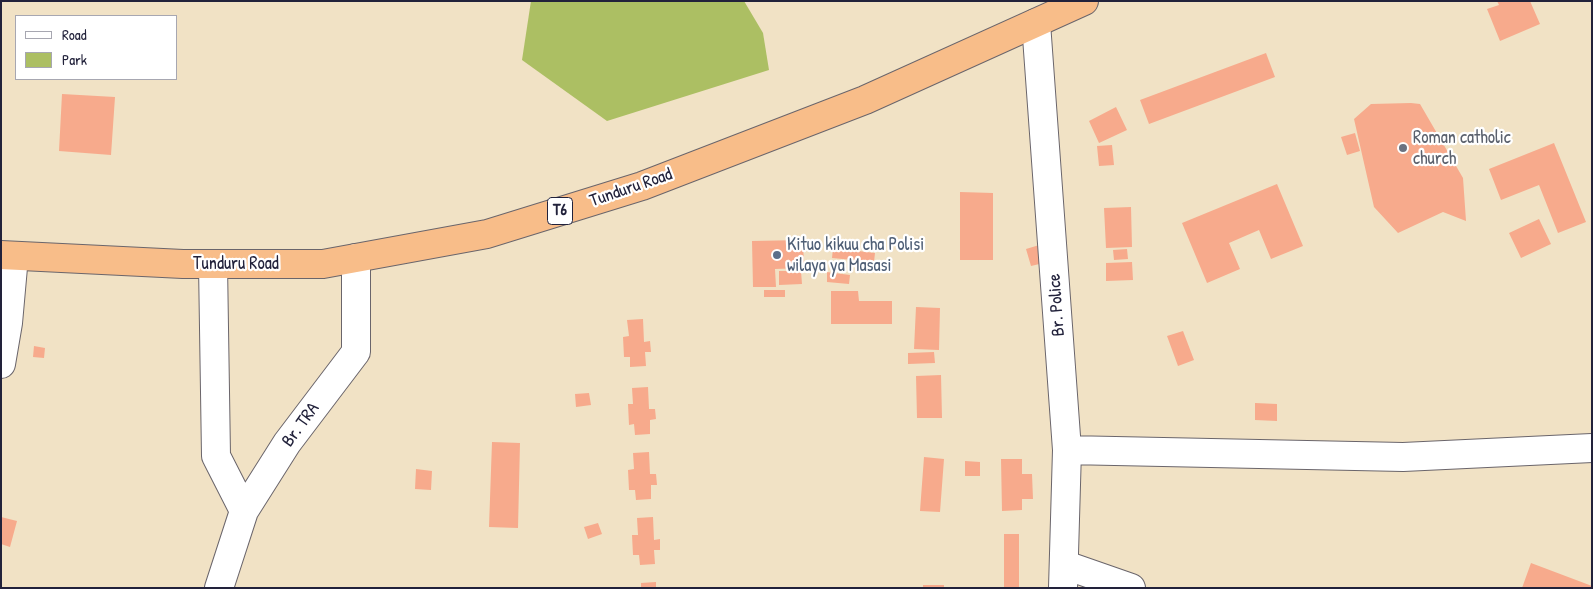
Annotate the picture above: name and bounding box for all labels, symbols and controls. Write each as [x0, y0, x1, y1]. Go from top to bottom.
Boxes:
legend [15, 15, 178, 80]
text: Road [62, 24, 87, 45]
text: Park [62, 49, 87, 70]
place label: Roman catholic church [1413, 127, 1511, 170]
marker: Roman catholic church [1397, 142, 1409, 154]
street label: Tunduru Road [587, 164, 675, 212]
road number: T6 [548, 198, 572, 225]
place label: Kituo kikuu cha Polisi wilaya ya Masasi [787, 234, 924, 276]
marker: Kituo kikuu cha Polisi wilaya ya Masasi [771, 249, 783, 261]
street label: Tunduru Road [193, 253, 279, 275]
street label: Br. Police [1044, 273, 1070, 337]
street label: Br. TRA [278, 399, 324, 451]

